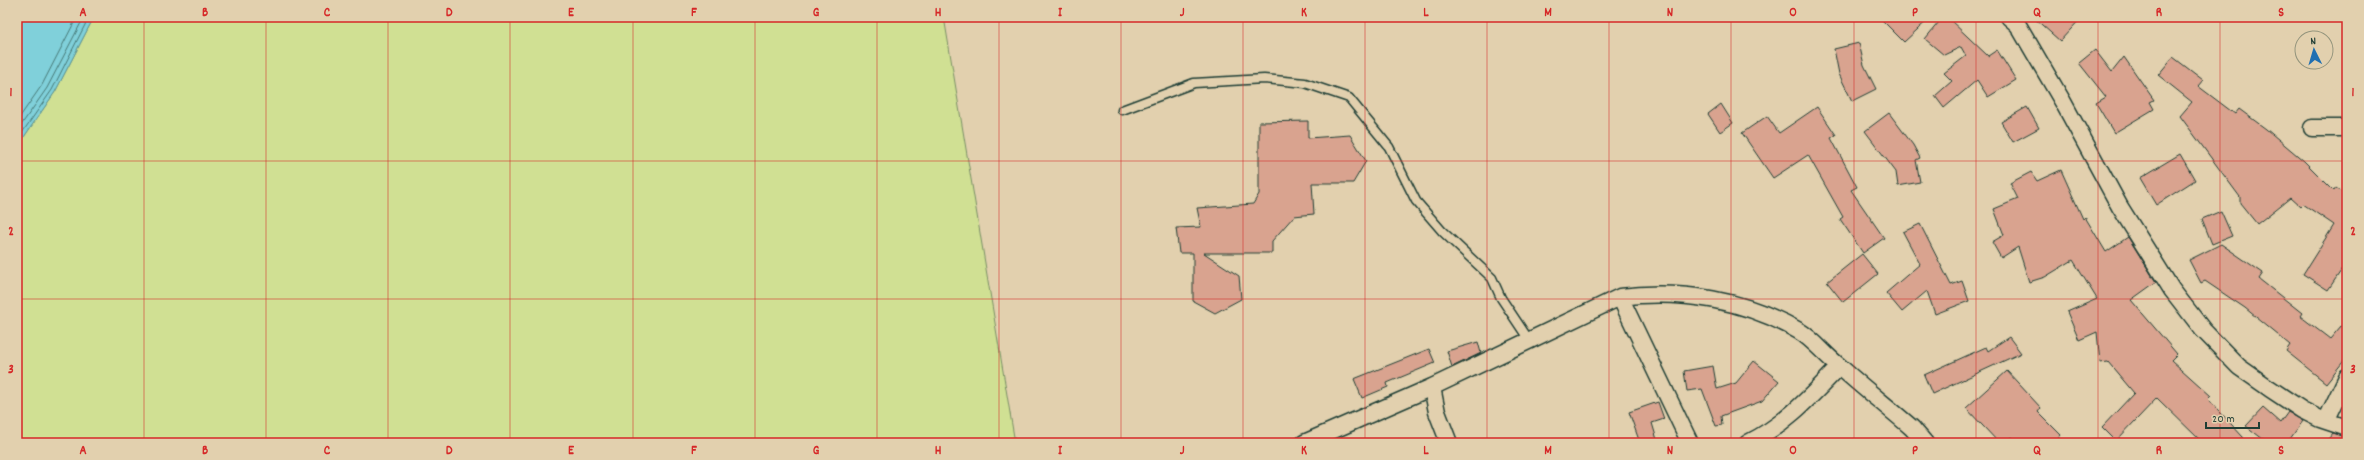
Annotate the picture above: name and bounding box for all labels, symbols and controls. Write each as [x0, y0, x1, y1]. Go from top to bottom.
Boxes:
text: A [79, 4, 87, 23]
text: B [202, 4, 208, 23]
text: C [324, 4, 331, 23]
text: D [446, 4, 453, 23]
text: E [568, 4, 575, 23]
text: F [691, 4, 697, 23]
text: G [813, 4, 820, 23]
text: H [935, 4, 942, 23]
text: I [1058, 4, 1063, 23]
text: J [1180, 4, 1185, 23]
text: K [1301, 4, 1307, 23]
text: L [1423, 4, 1429, 23]
text: M [1544, 4, 1552, 23]
text: N [1667, 4, 1673, 23]
text: O [1789, 4, 1797, 23]
text: P [1912, 4, 1918, 23]
text: Q [2033, 4, 2041, 23]
text: R [2156, 4, 2162, 23]
text: S [2278, 4, 2284, 23]
north arrow [2294, 30, 2334, 70]
text: N [2310, 34, 2317, 50]
text: 1 [10, 84, 13, 103]
text: 1 [2352, 84, 2355, 103]
text: 2 [8, 223, 14, 242]
text: 2 [2350, 223, 2356, 242]
text: 3 [8, 361, 14, 380]
text: 3 [2350, 361, 2356, 380]
scale bar [2206, 404, 2259, 430]
text: 20 m [2212, 411, 2235, 428]
text: A [79, 442, 87, 460]
text: B [202, 442, 208, 460]
text: C [324, 442, 331, 460]
text: D [446, 442, 453, 460]
text: E [568, 442, 575, 460]
text: F [691, 442, 697, 460]
text: G [813, 442, 820, 460]
text: H [935, 442, 942, 460]
text: I [1058, 442, 1063, 460]
text: J [1180, 442, 1185, 460]
text: K [1301, 442, 1307, 460]
text: L [1423, 442, 1429, 460]
text: M [1544, 442, 1552, 460]
text: N [1667, 442, 1673, 460]
text: O [1789, 442, 1797, 460]
text: P [1912, 442, 1918, 460]
text: Q [2033, 442, 2041, 460]
text: R [2156, 442, 2162, 460]
text: S [2278, 442, 2284, 460]

